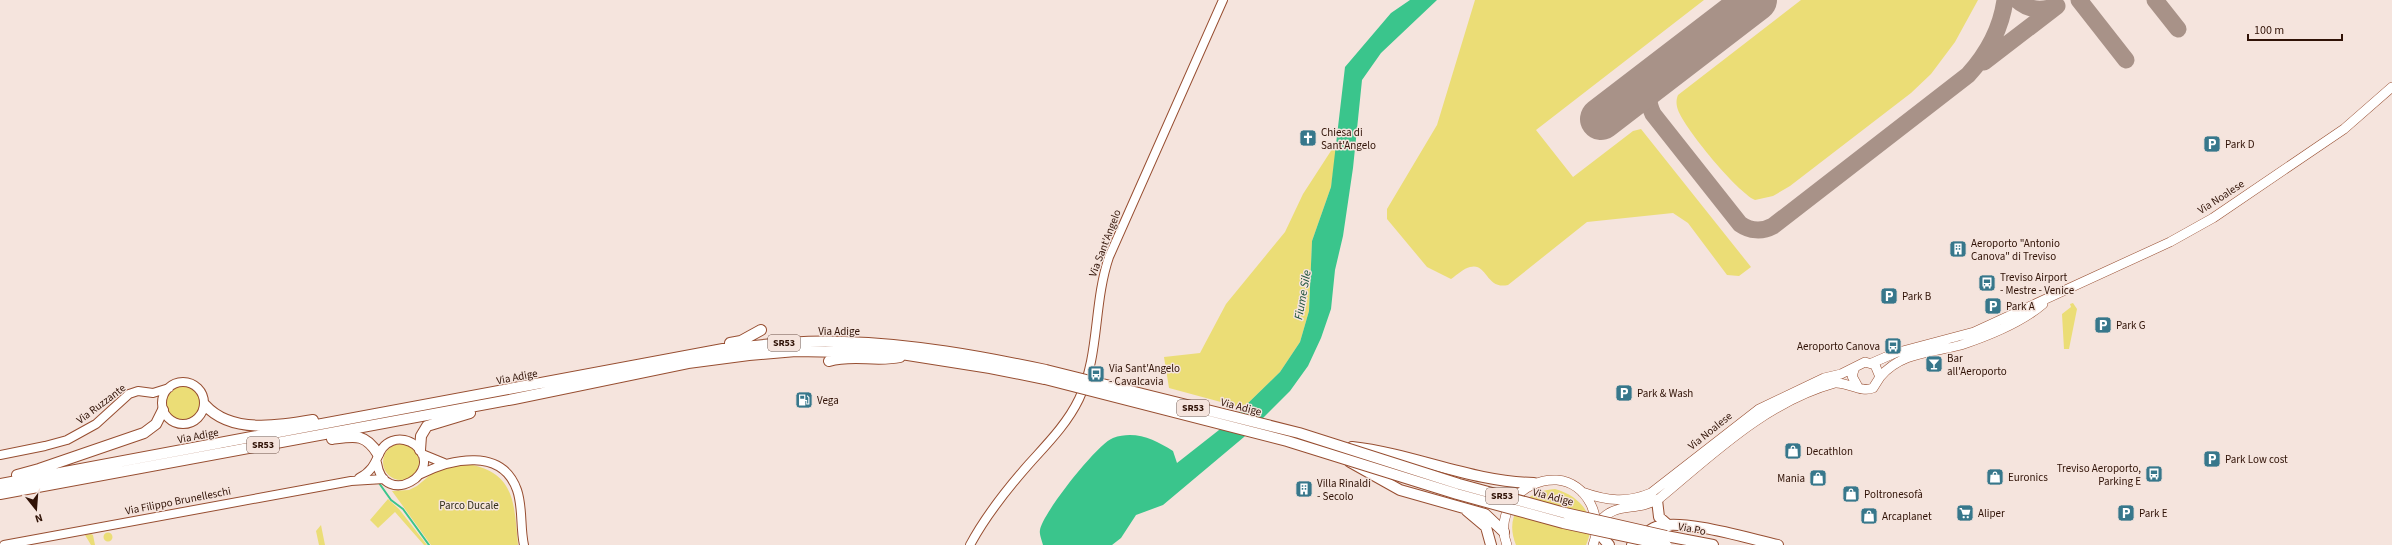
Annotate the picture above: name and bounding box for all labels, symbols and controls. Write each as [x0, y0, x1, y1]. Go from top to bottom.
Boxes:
scale bar [2248, 16, 2342, 42]
text: 100 m [2254, 22, 2284, 39]
place label: Chiesa di Sant'Angelo [1321, 125, 1376, 153]
church icon: Chiesa di Sant'Angelo [1298, 128, 1318, 148]
parking icon: Park D [2202, 134, 2222, 154]
place label: Park D [2225, 137, 2255, 152]
street label: Via Noalese [2195, 176, 2248, 218]
street label: Via Sant'Angelo [1085, 207, 1125, 279]
place label: Aeroporto "Antonio Canova" di Treviso [1971, 236, 2060, 264]
building icon: Aeroporto "Antonio Canova" di Treviso [1948, 239, 1968, 259]
water label: Fiume Sile [1290, 269, 1316, 321]
place label: Treviso Airport - Mestre - Venice [2000, 270, 2075, 298]
bus stop icon: Treviso Airport - Mestre - Venice [1977, 273, 1997, 293]
parking icon: Park B [1879, 286, 1899, 306]
place label: Park B [1902, 289, 1932, 304]
parking icon: Park A [1983, 296, 2003, 316]
place label: Park A [2006, 299, 2035, 314]
parking icon: Park G [2093, 315, 2113, 335]
place label: Park G [2116, 318, 2146, 333]
street label: Via Adige [818, 324, 860, 339]
road number: SR53 [768, 335, 800, 351]
bus stop icon: Aeroporto Canova [1883, 336, 1903, 356]
place label: Aeroporto Canova [1797, 339, 1880, 354]
place label: Bar all'Aeroporto [1947, 351, 2007, 379]
bar icon: Bar all'Aeroporto [1924, 354, 1944, 374]
place label: Via Sant'Angelo - Cavalcavia [1109, 361, 1180, 389]
bus stop icon: Via Sant'Angelo - Cavalcavia [1086, 364, 1106, 384]
street label: Via Adige [495, 366, 539, 388]
street label: Via Ruzzante [73, 380, 129, 427]
parking icon: Park & Wash [1614, 383, 1634, 403]
place label: Park & Wash [1637, 386, 1693, 401]
fuel station icon: Vega [794, 390, 814, 410]
place label: Vega [817, 393, 839, 408]
street label: Via Adige [1219, 395, 1264, 419]
road number: SR53 [1177, 400, 1209, 416]
street label: Via Noalese [1685, 408, 1736, 453]
street label: Via Adige [176, 425, 220, 447]
road number: SR53 [247, 437, 279, 453]
shop icon: Decathlon [1783, 441, 1803, 461]
place label: Decathlon [1806, 444, 1853, 459]
parking icon: Park Low cost [2202, 449, 2222, 469]
place label: Park Low cost [2225, 452, 2288, 467]
place label: Treviso Aeroporto, Parking E [2057, 461, 2141, 489]
bus stop icon: Treviso Aeroporto, Parking E [2144, 464, 2164, 484]
shop icon: Euronics [1985, 467, 2005, 487]
shop icon: Mania [1808, 468, 1828, 488]
place label: Euronics [2008, 470, 2048, 485]
place label: Mania [1777, 471, 1805, 486]
place label: Villa Rinaldi - Secolo [1317, 476, 1371, 504]
building icon: Villa Rinaldi - Secolo [1294, 479, 1314, 499]
street label: Via Filippo Brunelleschi [124, 483, 232, 519]
shop icon: Poltronesofà [1841, 484, 1861, 504]
street label: Via Adige [1531, 485, 1576, 509]
place label: Poltronesofà [1864, 487, 1923, 502]
road number: SR53 [1486, 488, 1518, 504]
north arrow [16, 489, 56, 529]
park label: Parco Ducale [439, 498, 499, 513]
supermarket icon: Aliper [1955, 503, 1975, 523]
parking icon: Park E [2116, 503, 2136, 523]
shop icon: Arcaplanet [1859, 506, 1879, 526]
place label: Aliper [1978, 506, 2005, 521]
place label: Park E [2139, 506, 2168, 521]
place label: Arcaplanet [1882, 509, 1932, 524]
text: N [33, 510, 44, 526]
street label: Via Po [1677, 519, 1707, 539]

